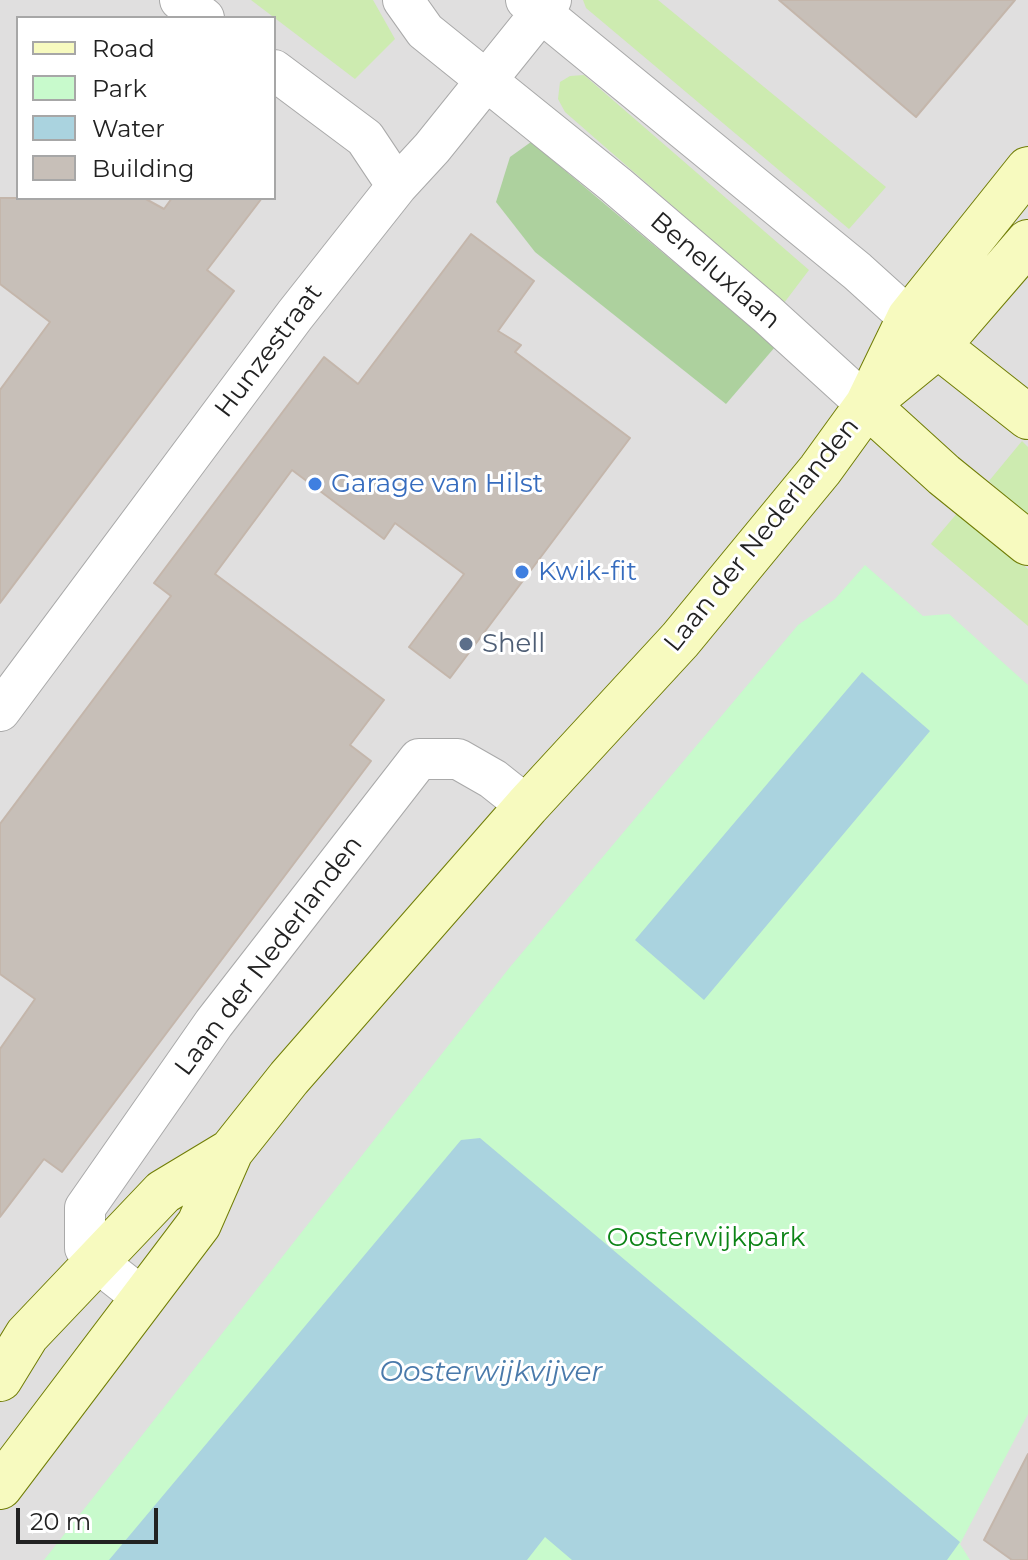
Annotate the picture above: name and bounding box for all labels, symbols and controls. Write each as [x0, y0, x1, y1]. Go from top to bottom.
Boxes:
legend [16, 16, 276, 200]
text: Road [92, 34, 155, 63]
text: Park [92, 74, 147, 103]
text: Water [92, 114, 165, 143]
text: Building [92, 154, 195, 183]
street label: Beneluxlaan [644, 206, 786, 336]
street label: Hunzestraat [209, 278, 329, 424]
street label: Laan der Nederlanden [658, 412, 866, 658]
place label: Garage van Hilst [331, 468, 543, 500]
marker: Garage van Hilst [306, 475, 324, 493]
place label: Kwik-fit [538, 556, 637, 588]
marker: Kwik-fit [513, 563, 531, 581]
place label: Shell [482, 628, 545, 660]
marker: Shell [457, 635, 475, 653]
street label: Laan der Nederlanden [169, 830, 369, 1082]
park label: Oosterwijkpark [607, 1222, 805, 1254]
water label: Oosterwijkvijver [379, 1356, 603, 1390]
scale bar [20, 1492, 162, 1542]
text: 20 m [30, 1507, 91, 1536]

